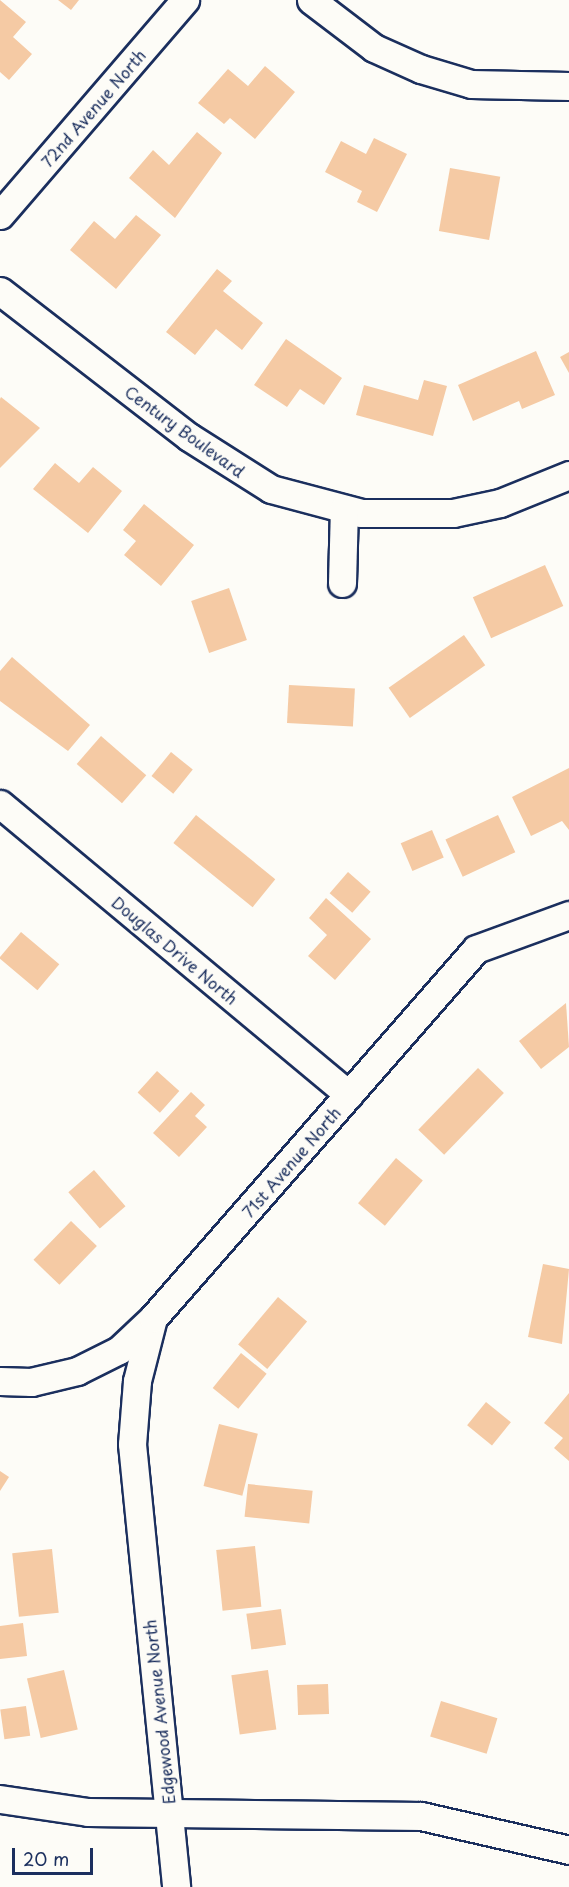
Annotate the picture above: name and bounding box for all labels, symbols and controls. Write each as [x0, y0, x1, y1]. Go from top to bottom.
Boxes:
street label: 72nd Avenue North [37, 46, 149, 170]
street label: Century Boulevard [121, 381, 249, 481]
street label: Douglas Drive North [109, 892, 241, 1008]
street label: 71st Avenue North [238, 1103, 344, 1221]
street label: Edgewood Avenue North [140, 1619, 178, 1805]
scale bar [15, 1836, 96, 1874]
text: 20 m [23, 1845, 69, 1872]

